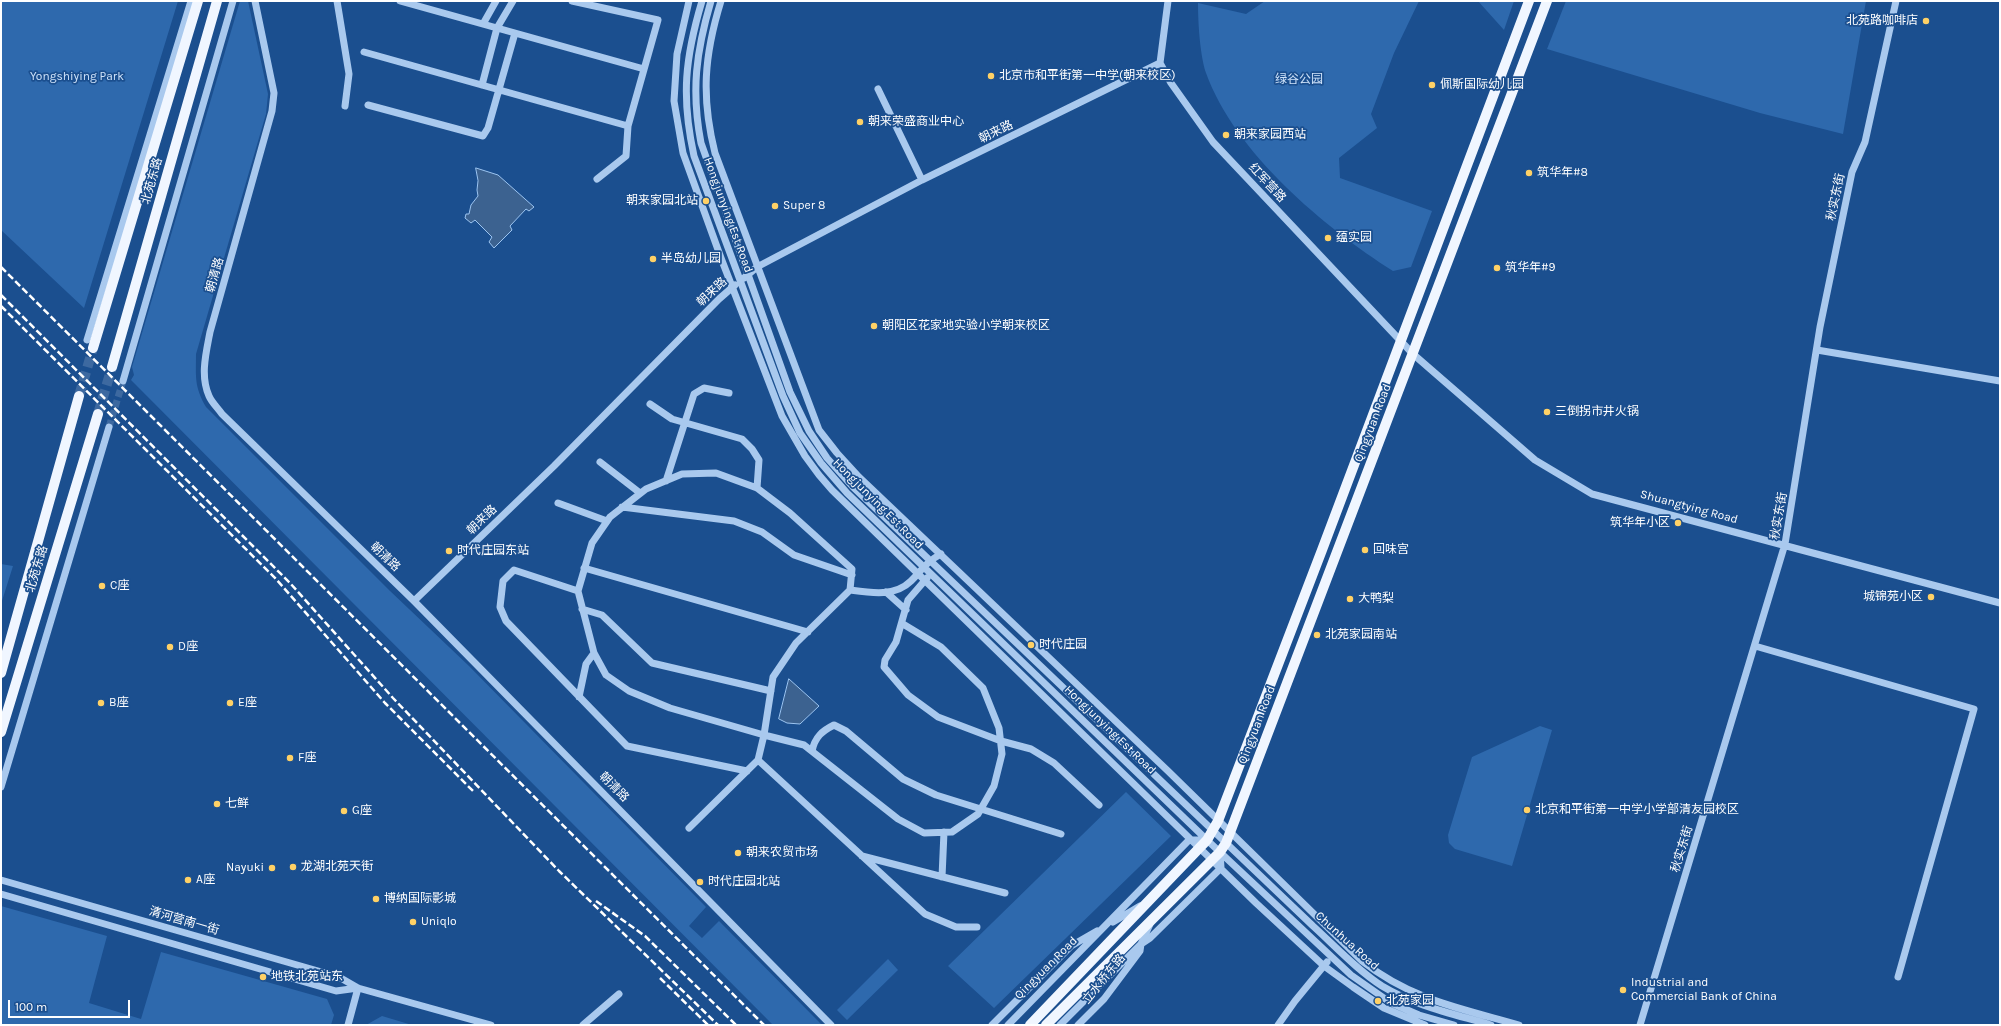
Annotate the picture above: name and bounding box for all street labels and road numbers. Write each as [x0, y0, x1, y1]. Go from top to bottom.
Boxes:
street label: 朝来路 [977, 118, 1015, 146]
street label: Hongjunying Est Road [700, 155, 756, 275]
street label: 北苑东路 [138, 156, 166, 206]
street label: 红军营路 [1245, 161, 1289, 205]
street label: 秋实东街 [1824, 172, 1848, 222]
street label: 朝清路 [203, 256, 227, 294]
street label: 朝来路 [694, 274, 730, 310]
street label: Qingyuan Road [1351, 382, 1395, 464]
street label: Hongjunying Est Road [830, 456, 926, 552]
street label: Shuangtying Road [1639, 487, 1739, 527]
street label: 秋实东街 [1768, 491, 1790, 541]
street label: 朝来路 [464, 502, 500, 538]
street label: 朝清路 [367, 539, 403, 575]
street label: 北苑东路 [23, 544, 51, 594]
street label: Hongjunying Est Road [1061, 683, 1159, 777]
street label: Qingyuan Road [1235, 684, 1279, 766]
street label: 朝清路 [596, 769, 632, 805]
street label: 秋实东街 [1668, 824, 1696, 874]
street label: 清河营南一街 [147, 904, 221, 938]
street label: Chunhua Road [1312, 909, 1382, 973]
street label: Qingyuan Road [1012, 934, 1080, 1002]
street label: 立水桥东路 [1080, 951, 1128, 1007]

